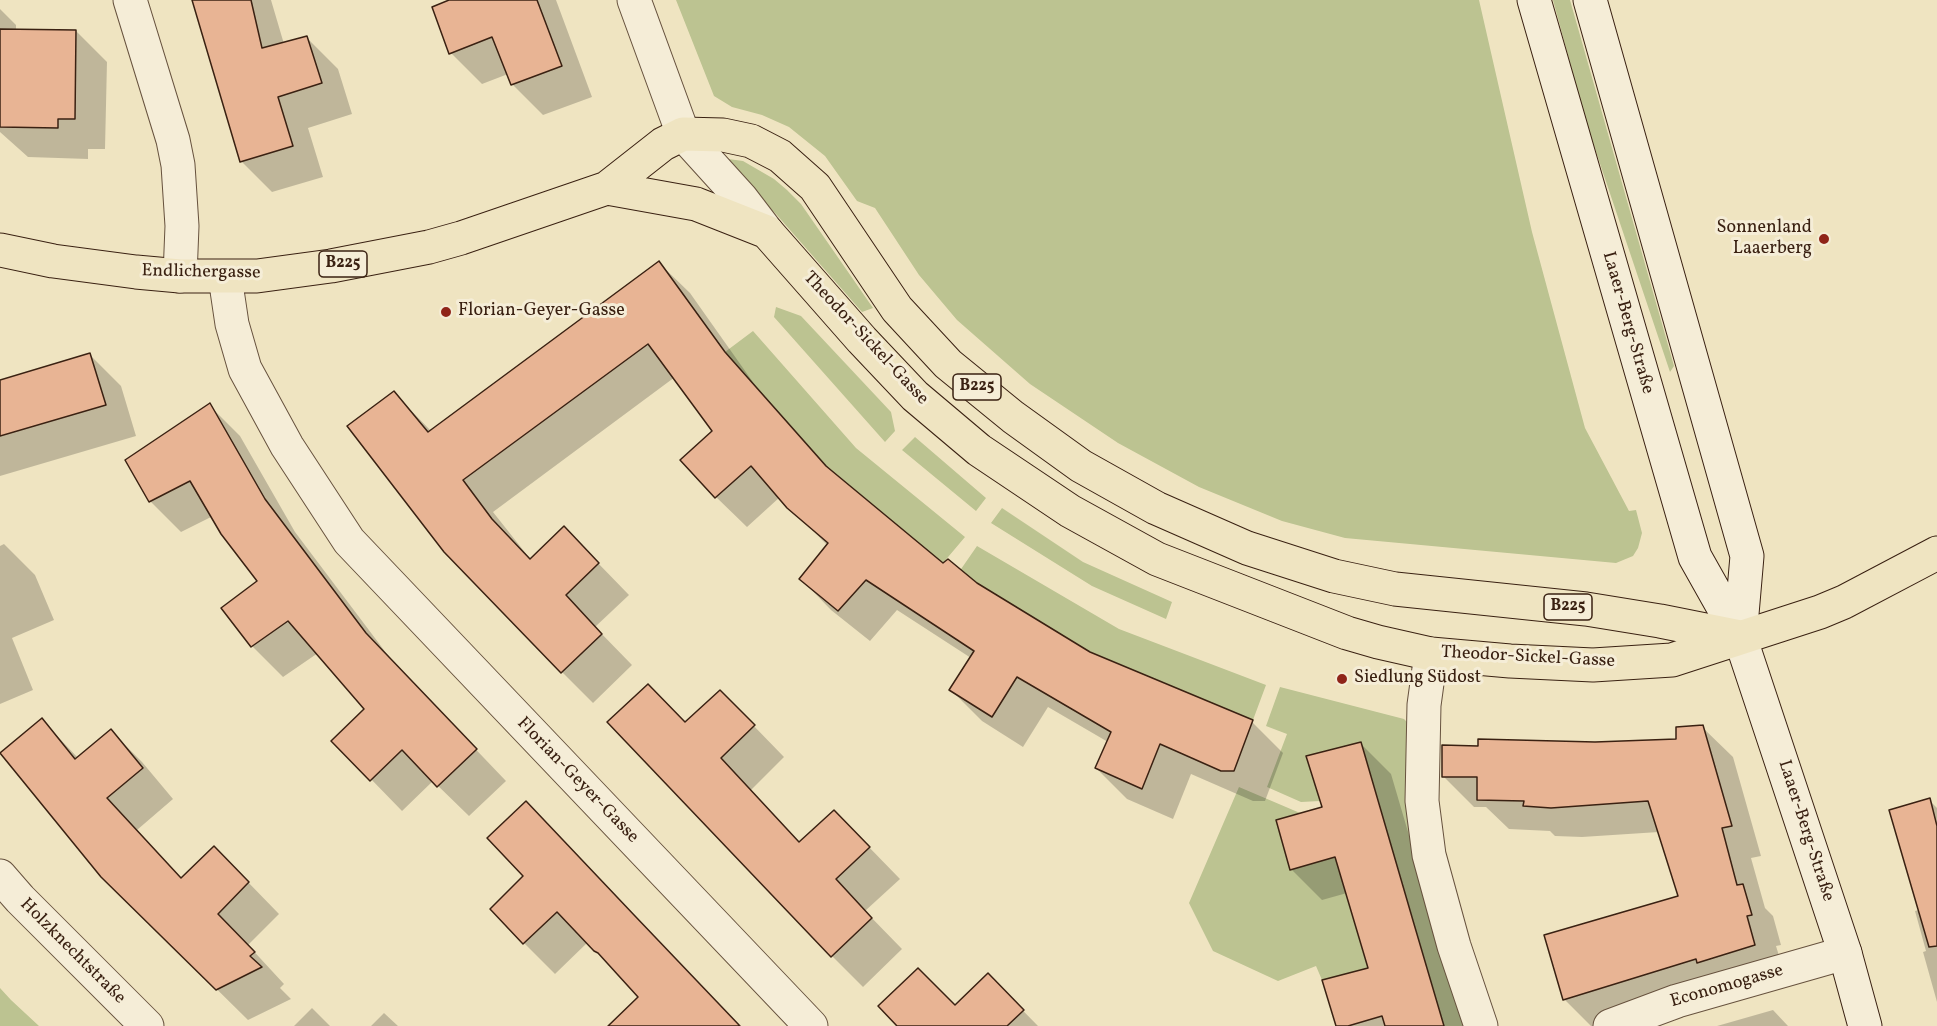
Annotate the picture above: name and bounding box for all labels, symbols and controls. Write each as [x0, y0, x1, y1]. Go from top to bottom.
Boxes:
place label: Sonnenland Laaerberg [1716, 218, 1812, 260]
marker: Sonnenland Laaerberg [1817, 232, 1831, 246]
street label: Laaer-Berg-Straße [1596, 249, 1658, 397]
road number: B225 [319, 251, 367, 277]
street label: Endlichergasse [141, 261, 261, 285]
street label: Theodor-Sickel-Gasse [798, 268, 932, 410]
place label: Florian-Geyer-Gasse [458, 301, 625, 323]
marker: Florian-Geyer-Gasse [439, 305, 453, 319]
road number: B225 [953, 374, 1001, 400]
road number: B225 [1544, 594, 1592, 620]
street label: Theodor-Sickel-Gasse [1440, 643, 1616, 673]
place label: Siedlung Südost [1354, 668, 1481, 690]
marker: Siedlung Südost [1335, 672, 1349, 686]
street label: Florian-Geyer-Gasse [511, 714, 643, 848]
street label: Laaer-Berg-Straße [1772, 758, 1838, 904]
street label: Holzknechtstraße [15, 895, 129, 1009]
street label: Economogasse [1668, 961, 1786, 1013]

